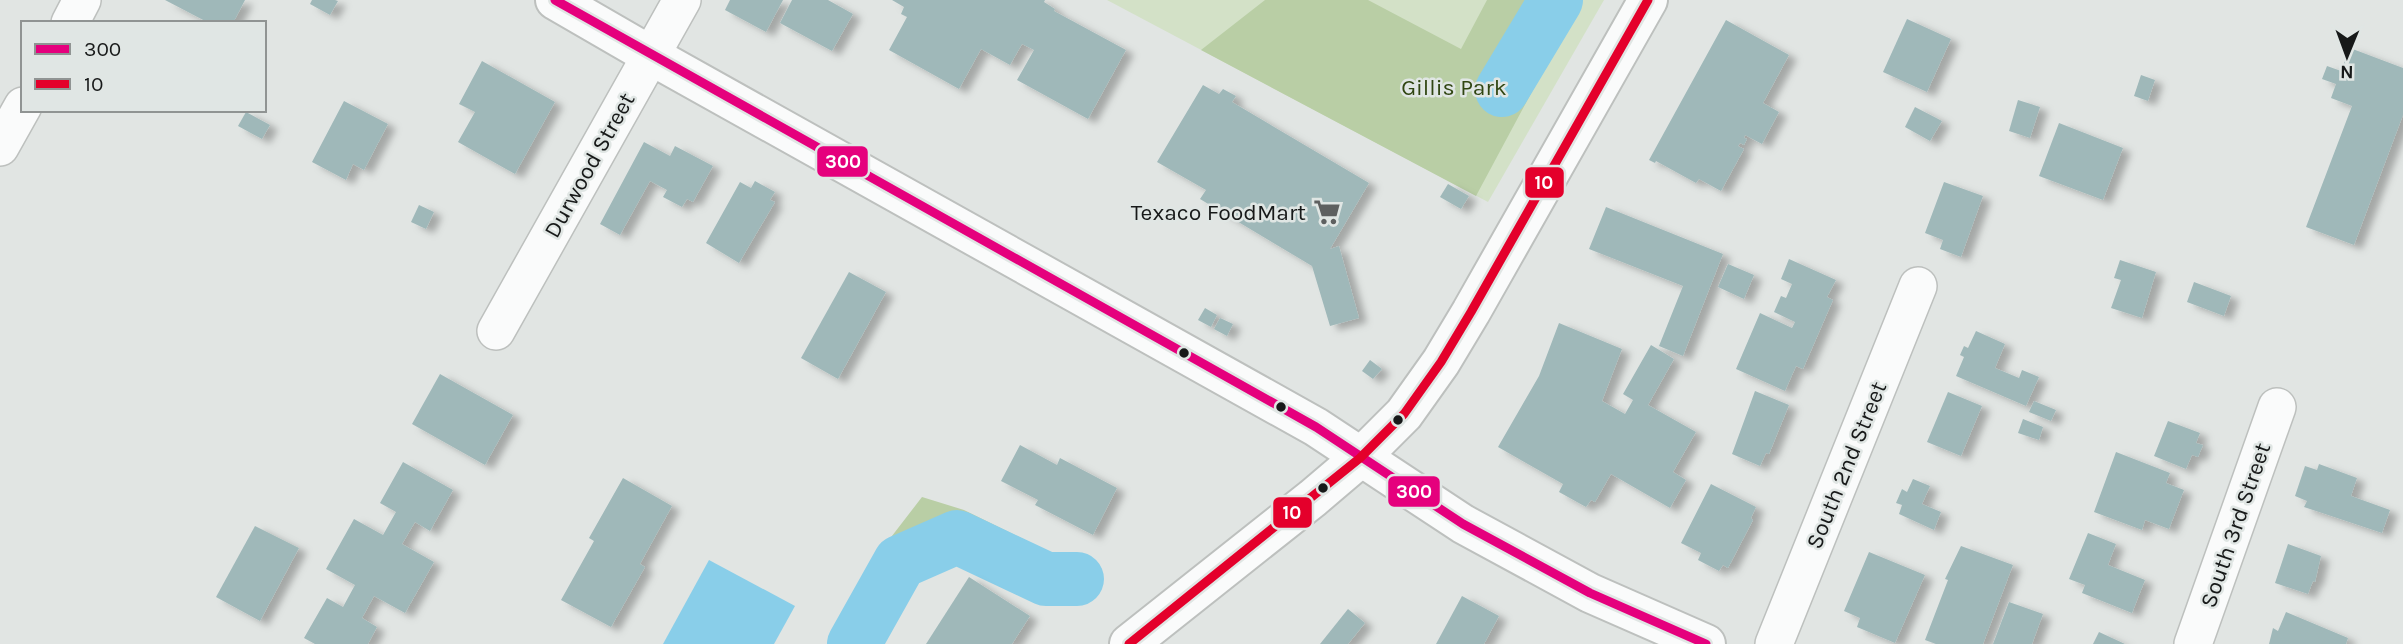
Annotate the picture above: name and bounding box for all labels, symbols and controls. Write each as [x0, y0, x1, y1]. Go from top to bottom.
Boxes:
legend [21, 21, 266, 112]
north arrow [2312, 21, 2382, 91]
text: 300 [84, 37, 121, 61]
text: N [2340, 61, 2354, 83]
text: 10 [84, 72, 103, 96]
park label: Gillis Park [1401, 74, 1507, 101]
street label: Durwood Street [538, 88, 641, 242]
line badge: 300 [816, 145, 869, 178]
text: 300 [825, 151, 861, 173]
line badge: 10 [1524, 166, 1565, 199]
text: 10 [1535, 172, 1553, 194]
supermarket icon: Texaco FoodMart [1312, 197, 1342, 227]
place label: Texaco FoodMart [1131, 199, 1306, 226]
unlabelled marker [1177, 346, 1191, 360]
street label: South 2nd Street [1801, 377, 1892, 553]
unlabelled marker [1274, 400, 1288, 414]
unlabelled marker [1391, 413, 1405, 427]
street label: South 3rd Street [2195, 439, 2276, 611]
line badge: 300 [1387, 475, 1441, 508]
unlabelled marker [1316, 481, 1330, 495]
text: 300 [1396, 481, 1432, 503]
line badge: 10 [1272, 496, 1313, 529]
text: 10 [1283, 502, 1301, 524]

